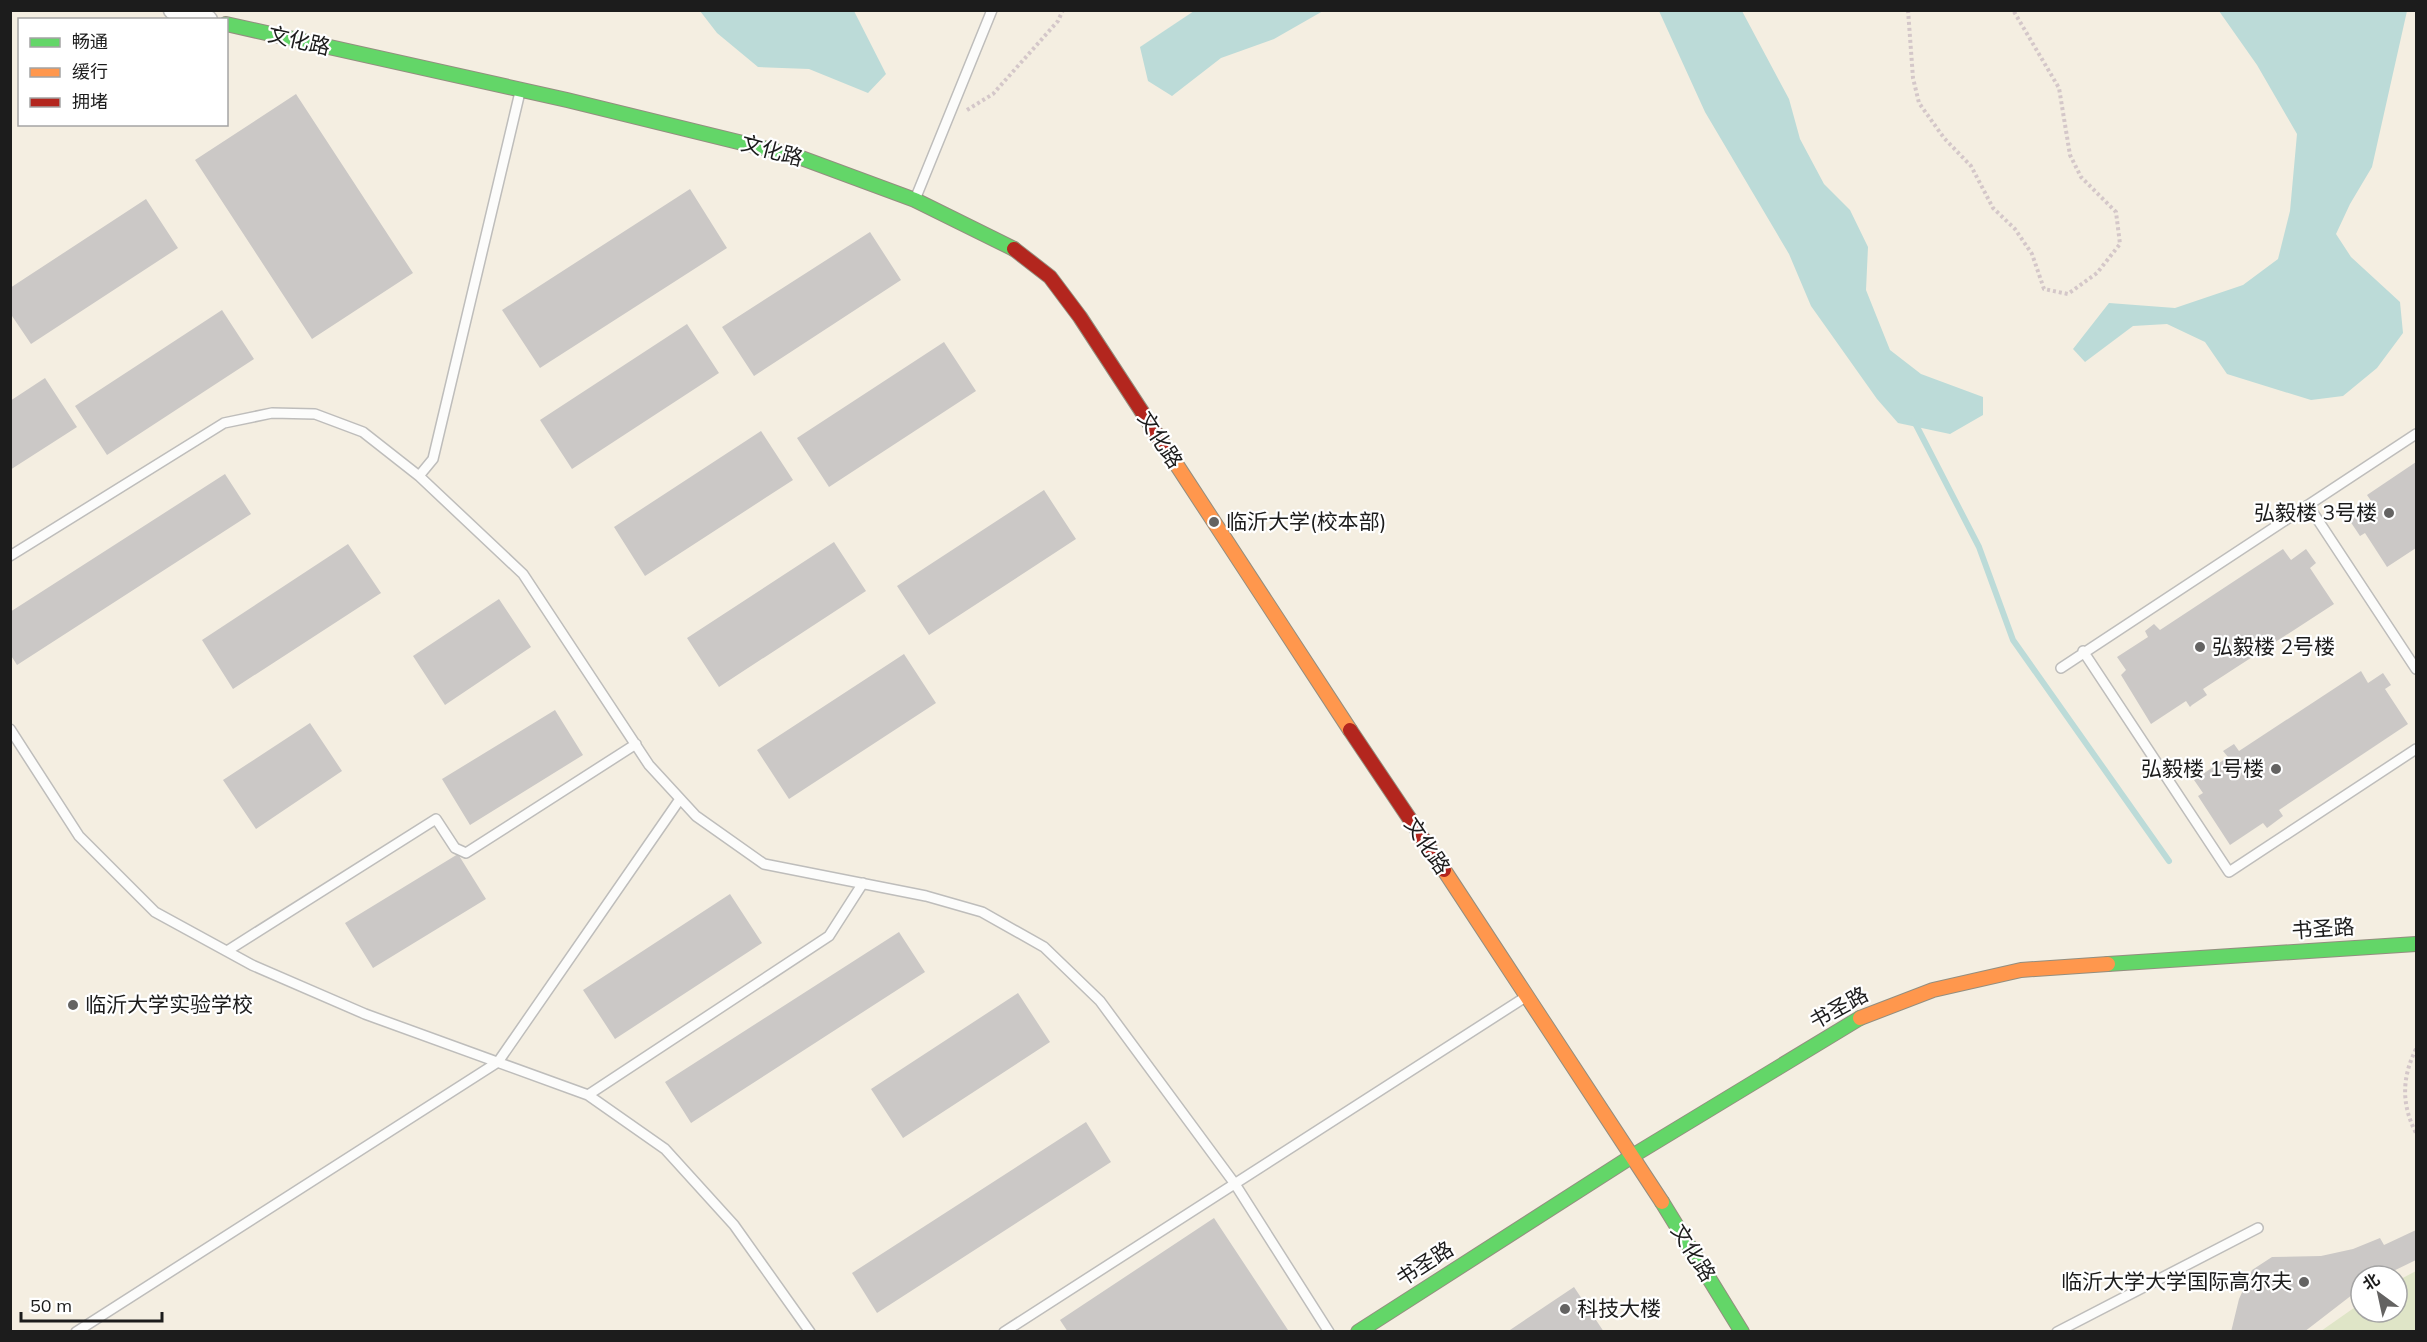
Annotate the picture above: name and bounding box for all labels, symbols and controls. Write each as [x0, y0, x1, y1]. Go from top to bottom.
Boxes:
legend [18, 18, 228, 126]
street label: 文化路 [266, 20, 333, 60]
text: 畅通 [72, 30, 108, 53]
text: 缓行 [72, 60, 108, 83]
text: 拥堵 [72, 90, 108, 113]
street label: 文化路 [738, 129, 806, 171]
street label: 文化路 [1133, 406, 1189, 473]
place label: 弘毅楼 3号楼 [2254, 499, 2377, 525]
marker: 弘毅楼 3号楼 [2382, 506, 2396, 520]
place label: 临沂大学(校本部) [1226, 508, 1386, 534]
marker: 临沂大学(校本部) [1207, 515, 1221, 529]
place label: 弘毅楼 2号楼 [2212, 633, 2335, 659]
marker: 弘毅楼 2号楼 [2193, 640, 2207, 654]
place label: 弘毅楼 1号楼 [2141, 755, 2264, 781]
marker: 弘毅楼 1号楼 [2269, 762, 2283, 776]
street label: 文化路 [1399, 812, 1456, 879]
street label: 书圣路 [2291, 913, 2355, 943]
street label: 书圣路 [1805, 980, 1872, 1034]
place label: 临沂大学实验学校 [85, 991, 253, 1017]
marker: 临沂大学实验学校 [66, 998, 80, 1012]
street label: 文化路 [1666, 1219, 1722, 1286]
street label: 书圣路 [1391, 1235, 1458, 1291]
north arrow [2349, 1264, 2409, 1324]
place label: 临沂大学大学国际高尔夫 [2061, 1268, 2292, 1294]
text: 北 [2359, 1269, 2383, 1294]
marker: 临沂大学大学国际高尔夫 [2297, 1275, 2311, 1289]
scale bar [21, 1285, 162, 1323]
text: 50 m [30, 1294, 72, 1317]
place label: 科技大楼 [1577, 1295, 1661, 1321]
marker: 科技大楼 [1558, 1302, 1572, 1316]

